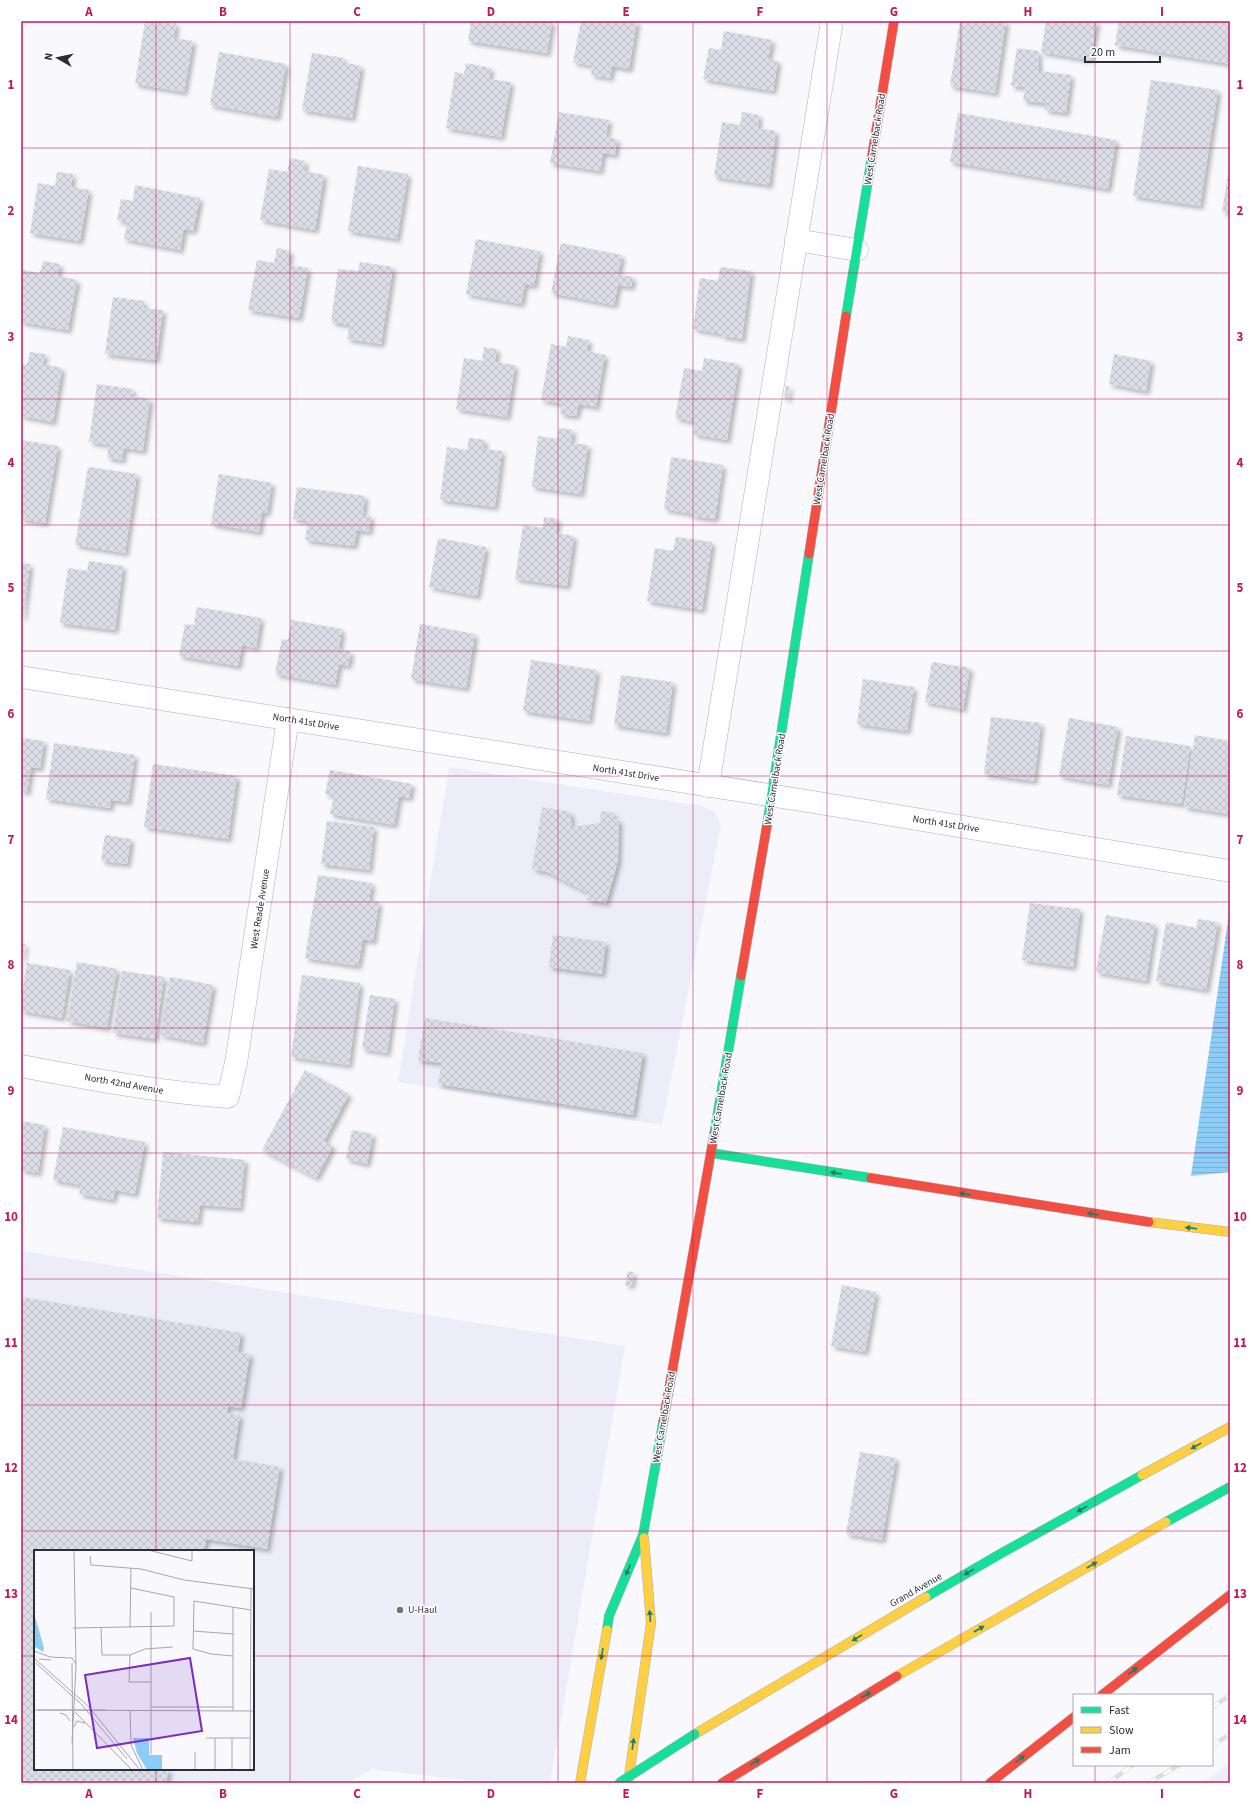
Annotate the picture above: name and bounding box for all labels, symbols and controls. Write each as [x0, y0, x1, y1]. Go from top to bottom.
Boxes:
text: A [84, 3, 93, 21]
text: B [219, 3, 227, 21]
text: C [353, 3, 361, 21]
text: D [487, 3, 495, 21]
text: E [622, 3, 630, 21]
text: F [757, 3, 764, 21]
text: G [890, 3, 898, 21]
text: H [1024, 3, 1032, 21]
text: I [1160, 3, 1164, 21]
north arrow [38, 38, 78, 78]
scale bar [1085, 38, 1160, 64]
text: 20 m [1091, 44, 1115, 61]
text: N [41, 52, 57, 61]
text: 1 [8, 76, 15, 94]
text: 1 [1237, 76, 1244, 94]
street label: West Camelback Road [861, 92, 889, 186]
text: 2 [8, 202, 15, 220]
text: 2 [1237, 202, 1244, 220]
text: 3 [8, 328, 15, 346]
text: 3 [1237, 328, 1244, 346]
street label: West Camelback Road [810, 412, 838, 506]
text: 4 [8, 454, 15, 472]
text: 4 [1237, 454, 1244, 472]
text: 5 [8, 579, 15, 597]
text: 5 [1237, 579, 1244, 597]
text: 6 [8, 705, 15, 723]
text: 6 [1237, 705, 1244, 723]
street label: North 41st Drive [272, 710, 340, 734]
street label: West Camelback Road [761, 732, 789, 826]
street label: North 41st Drive [592, 761, 660, 785]
street label: North 41st Drive [912, 812, 980, 836]
text: 7 [8, 831, 15, 849]
text: 7 [1237, 831, 1244, 849]
street label: West Reade Avenue [247, 868, 273, 950]
text: 8 [8, 956, 15, 974]
text: 8 [1237, 956, 1244, 974]
street label: West Camelback Road [706, 1051, 736, 1145]
street label: North 42nd Avenue [83, 1070, 165, 1098]
text: 9 [8, 1082, 15, 1100]
text: 9 [1237, 1082, 1244, 1100]
one-way arrow [830, 1170, 843, 1176]
one-way arrow [959, 1190, 971, 1196]
text: 10 [4, 1208, 18, 1226]
text: 10 [1233, 1208, 1247, 1226]
one-way arrow [1087, 1211, 1099, 1217]
one-way arrow [1185, 1225, 1197, 1231]
text: 11 [4, 1334, 18, 1352]
text: 11 [1233, 1334, 1247, 1352]
street label: West Camelback Road [649, 1370, 679, 1464]
one-way arrow [1190, 1443, 1202, 1449]
text: 12 [4, 1459, 18, 1477]
text: 12 [1233, 1459, 1247, 1477]
one-way arrow [1076, 1505, 1088, 1512]
inset map [34, 1550, 254, 1770]
one-way arrow [1086, 1561, 1098, 1568]
one-way arrow [625, 1565, 631, 1576]
street label: Grand Avenue [887, 1569, 945, 1611]
one-way arrow [963, 1569, 975, 1576]
text: 13 [4, 1585, 18, 1603]
text: 13 [1233, 1585, 1247, 1603]
place label: U-Haul [408, 1603, 438, 1617]
marker: U-Haul [395, 1605, 405, 1615]
one-way arrow [647, 1610, 653, 1622]
one-way arrow [974, 1625, 984, 1633]
one-way arrow [851, 1634, 863, 1641]
one-way arrow [599, 1648, 605, 1660]
one-way arrow [1128, 1667, 1139, 1675]
one-way arrow [861, 1691, 872, 1698]
legend [1073, 1694, 1213, 1766]
text: Fast [1109, 1702, 1129, 1719]
text: 14 [4, 1711, 18, 1729]
text: 14 [1233, 1711, 1247, 1729]
text: Slow [1109, 1722, 1134, 1739]
one-way arrow [630, 1738, 636, 1750]
text: Jam [1109, 1742, 1131, 1759]
one-way arrow [1015, 1755, 1026, 1763]
one-way arrow [750, 1759, 761, 1766]
text: A [84, 1785, 93, 1803]
text: B [219, 1785, 227, 1803]
text: C [353, 1785, 361, 1803]
text: D [487, 1785, 495, 1803]
text: E [622, 1785, 630, 1803]
text: F [757, 1785, 764, 1803]
text: G [890, 1785, 898, 1803]
text: H [1024, 1785, 1032, 1803]
text: I [1160, 1785, 1164, 1803]

